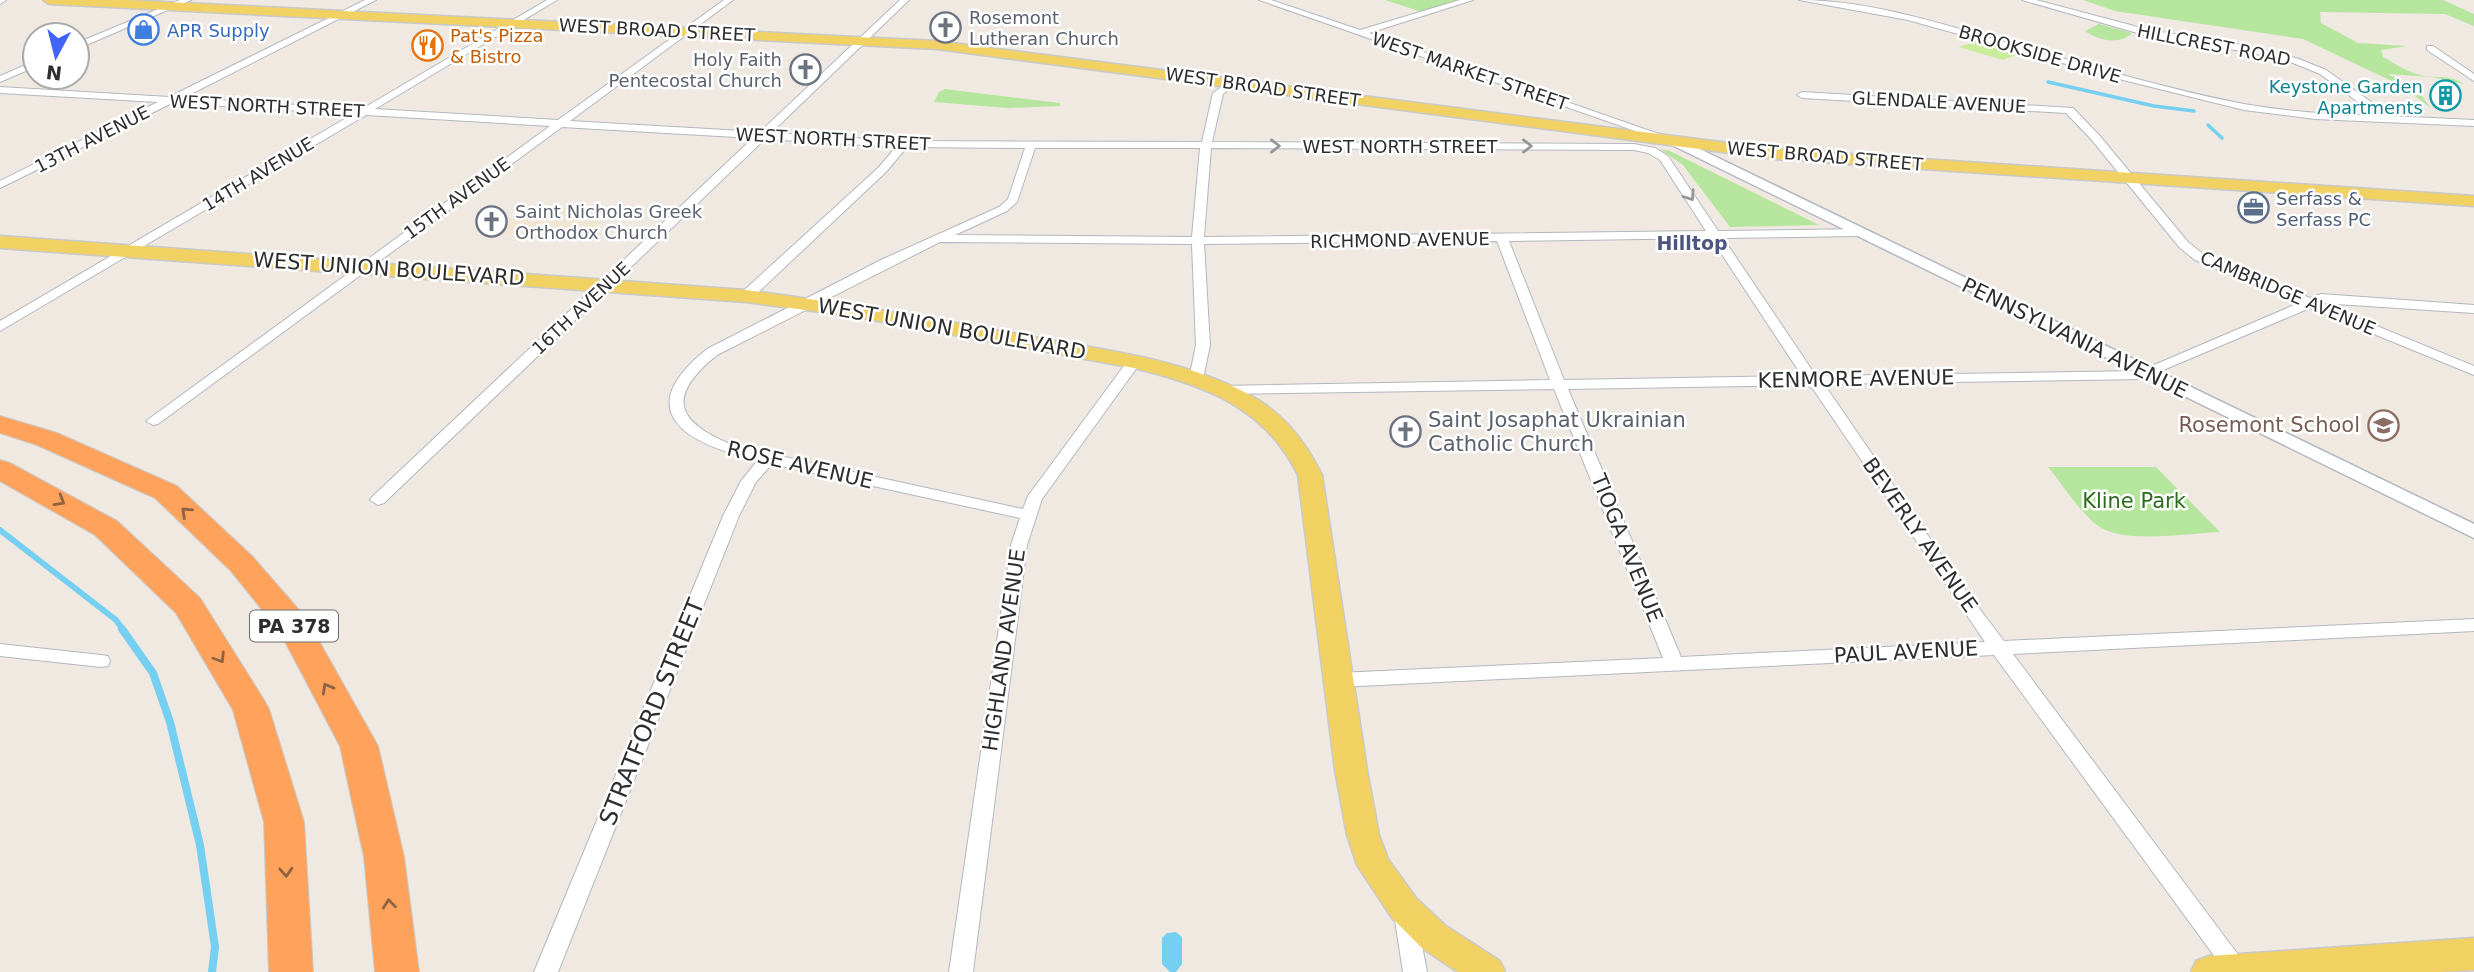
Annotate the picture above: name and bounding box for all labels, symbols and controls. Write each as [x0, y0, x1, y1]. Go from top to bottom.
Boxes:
place label: Rosemont Lutheran Church [969, 7, 1119, 49]
church icon: Rosemont Lutheran Church [929, 10, 963, 44]
shop icon: APR Supply [127, 13, 161, 47]
street label: WEST BROAD STREET [558, 14, 757, 46]
place label: APR Supply [167, 20, 270, 41]
street label: HILLCREST ROAD [2135, 20, 2293, 70]
north arrow [21, 21, 91, 91]
street label: BROOKSIDE DRIVE [1956, 21, 2124, 87]
place label: Pat's Pizza & Bistro [450, 25, 544, 67]
restaurant icon: Pat's Pizza & Bistro [410, 28, 444, 62]
street label: WEST MARKET STREET [1369, 28, 1572, 115]
place label: Holy Faith Pentecostal Church [608, 49, 782, 91]
church icon: Holy Faith Pentecostal Church [788, 52, 822, 86]
text: N [45, 61, 63, 85]
street label: WEST BROAD STREET [1164, 63, 1363, 111]
place label: Keystone Garden Apartments [2269, 76, 2423, 118]
building icon: Keystone Garden Apartments [2429, 79, 2463, 113]
street label: GLENDALE AVENUE [1851, 87, 2027, 117]
street label: WEST NORTH STREET [169, 90, 366, 122]
street label: 13TH AVENUE [31, 101, 153, 177]
street label: WEST NORTH STREET [735, 123, 932, 155]
street label: 14TH AVENUE [199, 133, 317, 215]
street label: WEST NORTH STREET [1302, 136, 1499, 157]
street label: WEST BROAD STREET [1726, 137, 1925, 175]
one-way arrow [1270, 138, 1280, 154]
one-way arrow [1522, 138, 1532, 154]
street label: 15TH AVENUE [400, 152, 514, 244]
place label: Serfass & Serfass PC [2276, 188, 2371, 230]
one-way arrow [1682, 189, 1695, 202]
office icon: Serfass & Serfass PC [2236, 191, 2270, 225]
place label: Saint Nicholas Greek Orthodox Church [515, 201, 703, 243]
church icon: Saint Nicholas Greek Orthodox Church [475, 204, 509, 238]
street label: RICHMOND AVENUE [1310, 228, 1490, 252]
district label: Hilltop [1656, 232, 1728, 254]
street label: CAMBRIDGE AVENUE [2197, 247, 2379, 339]
street label: WEST UNION BOULEVARD [252, 248, 526, 290]
street label: 16TH AVENUE [528, 257, 634, 359]
street label: PENNSYLVANIA AVENUE [1958, 273, 2192, 403]
street label: WEST UNION BOULEVARD [816, 294, 1088, 364]
street label: KENMORE AVENUE [1757, 365, 1955, 393]
place label: Saint Josaphat Ukrainian Catholic Church [1428, 408, 1686, 456]
school or university icon: Rosemont School [2366, 408, 2400, 442]
place label: Rosemont School [2178, 413, 2360, 437]
church icon: Saint Josaphat Ukrainian Catholic Church [1388, 415, 1422, 449]
street label: ROSE AVENUE [725, 437, 875, 493]
street label: BEVERLY AVENUE [1858, 453, 1982, 617]
street label: TIOGA AVENUE [1586, 469, 1668, 626]
park label: Kline Park [2082, 489, 2187, 513]
one-way arrow [52, 493, 65, 506]
one-way arrow [181, 507, 194, 520]
street label: HIGHLAND AVENUE [978, 547, 1030, 753]
street label: STRATFORD STREET [594, 594, 710, 829]
road number: PA 378 [250, 610, 338, 642]
street label: PAUL AVENUE [1833, 636, 1979, 668]
one-way arrow [211, 651, 224, 664]
one-way arrow [322, 683, 336, 695]
one-way arrow [278, 867, 293, 878]
one-way arrow [382, 898, 397, 910]

